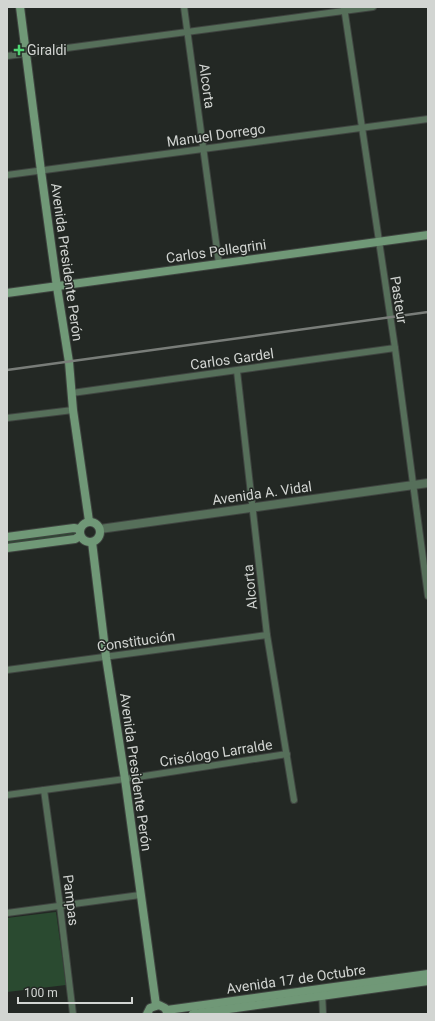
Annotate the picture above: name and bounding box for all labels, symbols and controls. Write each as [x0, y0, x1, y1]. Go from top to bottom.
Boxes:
place label: Giraldi [27, 42, 67, 58]
marker: Giraldi [14, 45, 24, 55]
street label: Alcorta [196, 63, 218, 109]
street label: Manuel Dorrego [166, 120, 266, 150]
street label: Avenida Presidente Perón [48, 182, 86, 342]
street label: Carlos Pellegrini [165, 236, 267, 266]
street label: Pasteur [387, 275, 411, 325]
street label: Carlos Gardel [189, 345, 275, 373]
street label: Avenida A. Vidal [211, 478, 313, 508]
street label: Alcorta [240, 564, 260, 610]
street label: Constitución [96, 628, 176, 654]
street label: Avenida Presidente Perón [117, 692, 155, 852]
street label: Crisólogo Larralde [159, 736, 273, 770]
street label: Pampas [60, 874, 82, 926]
street label: Avenida 17 de Octubre [225, 961, 367, 997]
scale bar [18, 979, 132, 1005]
text: 100 m [24, 986, 58, 1000]

